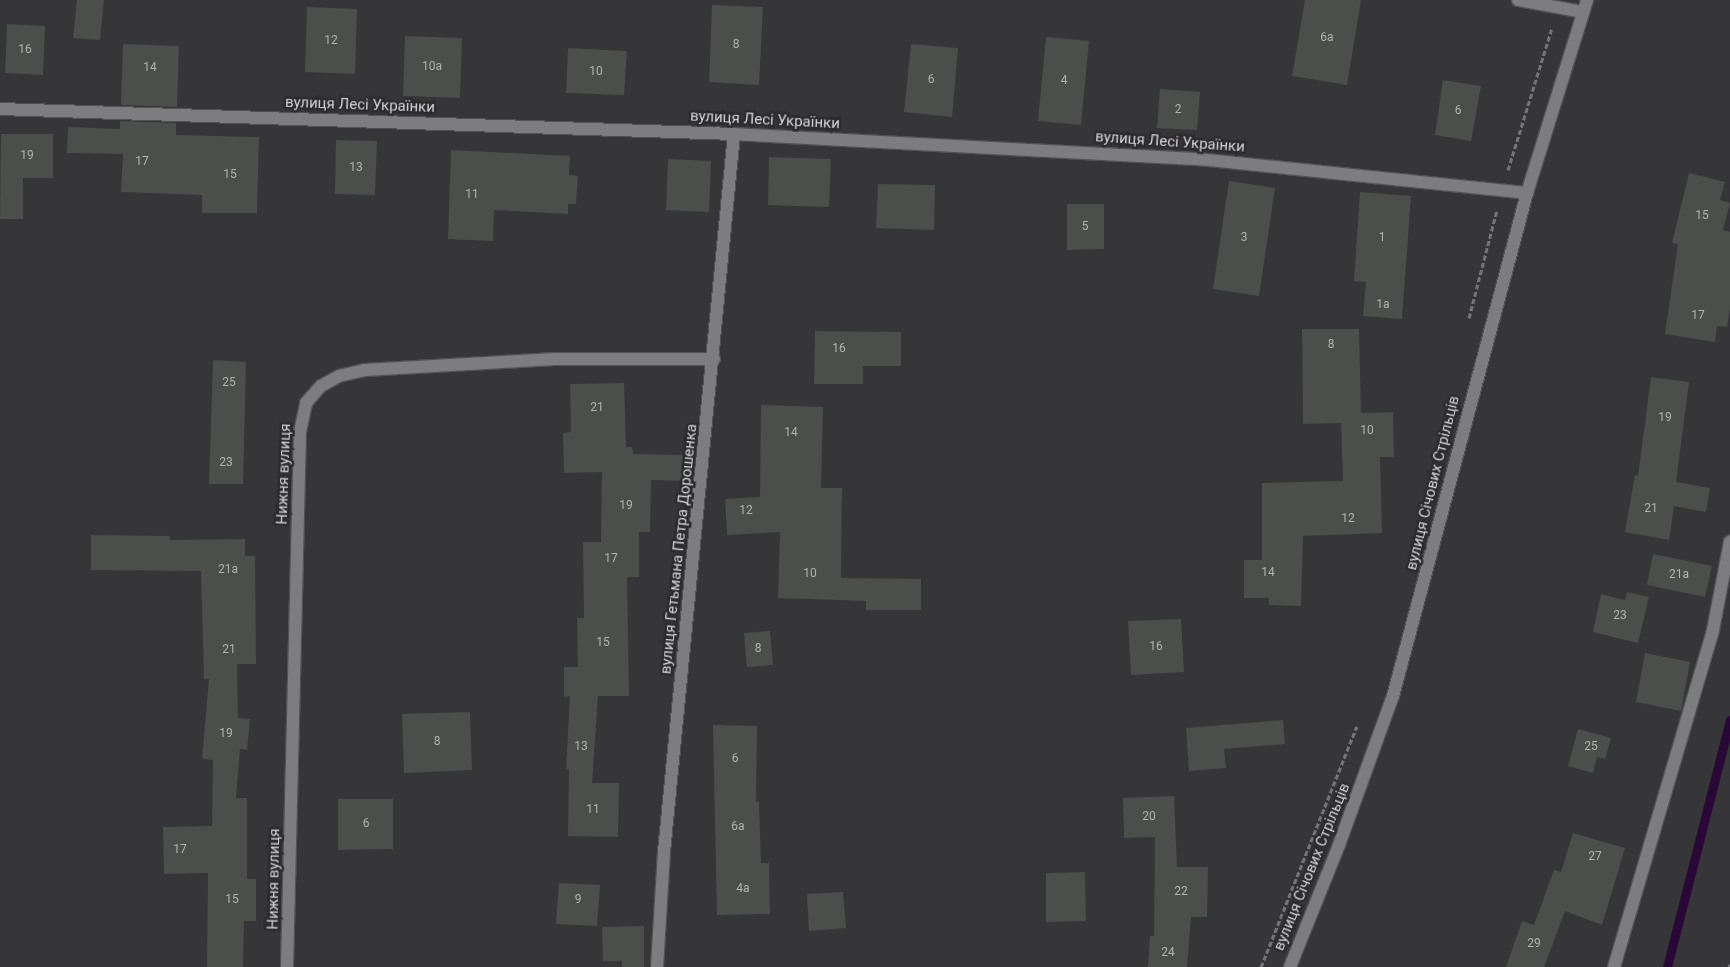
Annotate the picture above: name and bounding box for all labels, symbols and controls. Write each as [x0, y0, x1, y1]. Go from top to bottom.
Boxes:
house number: 6а [1320, 31, 1334, 45]
house number: 12 [324, 34, 338, 48]
house number: 8 [733, 38, 739, 52]
house number: 16 [18, 43, 32, 57]
house number: 10а [422, 60, 442, 74]
house number: 14 [143, 61, 157, 75]
house number: 10 [589, 65, 603, 79]
house number: 6 [928, 73, 934, 87]
house number: 4 [1061, 74, 1067, 88]
street label: вулиця Лесі Українки [285, 93, 435, 117]
house number: 2 [1175, 103, 1181, 117]
house number: 6 [1455, 104, 1461, 118]
street label: вулиця Лесі Українки [690, 107, 840, 133]
street label: вулиця Лесі Українки [1095, 128, 1245, 156]
house number: 19 [20, 149, 34, 163]
house number: 17 [135, 155, 149, 169]
house number: 13 [349, 161, 363, 175]
house number: 15 [223, 168, 237, 182]
house number: 11 [465, 188, 479, 202]
house number: 15 [1695, 209, 1709, 223]
house number: 5 [1082, 220, 1088, 234]
house number: 3 [1241, 231, 1247, 245]
house number: 1 [1379, 231, 1385, 245]
house number: 1а [1376, 298, 1390, 312]
house number: 17 [1691, 309, 1705, 323]
house number: 8 [1328, 338, 1334, 352]
house number: 16 [832, 342, 846, 356]
house number: 25 [222, 376, 236, 390]
street label: вулиця Січових Стрільців [1403, 394, 1463, 572]
house number: 21 [590, 401, 604, 415]
house number: 19 [1658, 411, 1672, 425]
street label: Нижня вулиця [273, 423, 295, 525]
street label: вулиця Гетьмана Петра Дорошенка [657, 423, 701, 675]
house number: 10 [1360, 424, 1374, 438]
house number: 14 [784, 426, 798, 440]
house number: 23 [219, 456, 233, 470]
house number: 19 [619, 499, 633, 513]
house number: 21 [1644, 502, 1658, 516]
house number: 12 [739, 504, 753, 518]
house number: 12 [1341, 512, 1355, 526]
house number: 17 [604, 552, 618, 566]
house number: 21а [218, 563, 238, 577]
house number: 14 [1261, 566, 1275, 580]
house number: 10 [803, 567, 817, 581]
house number: 21а [1669, 568, 1689, 582]
house number: 23 [1613, 609, 1627, 623]
house number: 15 [596, 636, 610, 650]
house number: 16 [1149, 640, 1163, 654]
house number: 8 [755, 642, 761, 656]
house number: 21 [222, 643, 236, 657]
house number: 19 [219, 727, 233, 741]
house number: 8 [434, 735, 440, 749]
house number: 13 [574, 740, 588, 754]
house number: 25 [1584, 740, 1598, 754]
house number: 6 [732, 752, 738, 766]
street label: вулиця Січових Стрільців [1270, 781, 1354, 953]
house number: 11 [586, 803, 600, 817]
house number: 20 [1142, 810, 1156, 824]
house number: 6 [363, 817, 369, 831]
house number: 6а [731, 820, 745, 834]
street label: Нижня вулиця [264, 828, 284, 930]
house number: 17 [173, 843, 187, 857]
house number: 27 [1588, 850, 1602, 864]
house number: 4а [736, 882, 750, 896]
house number: 22 [1174, 885, 1188, 899]
house number: 15 [225, 893, 239, 907]
house number: 9 [575, 893, 581, 907]
house number: 29 [1527, 937, 1541, 951]
house number: 24 [1161, 946, 1175, 960]

